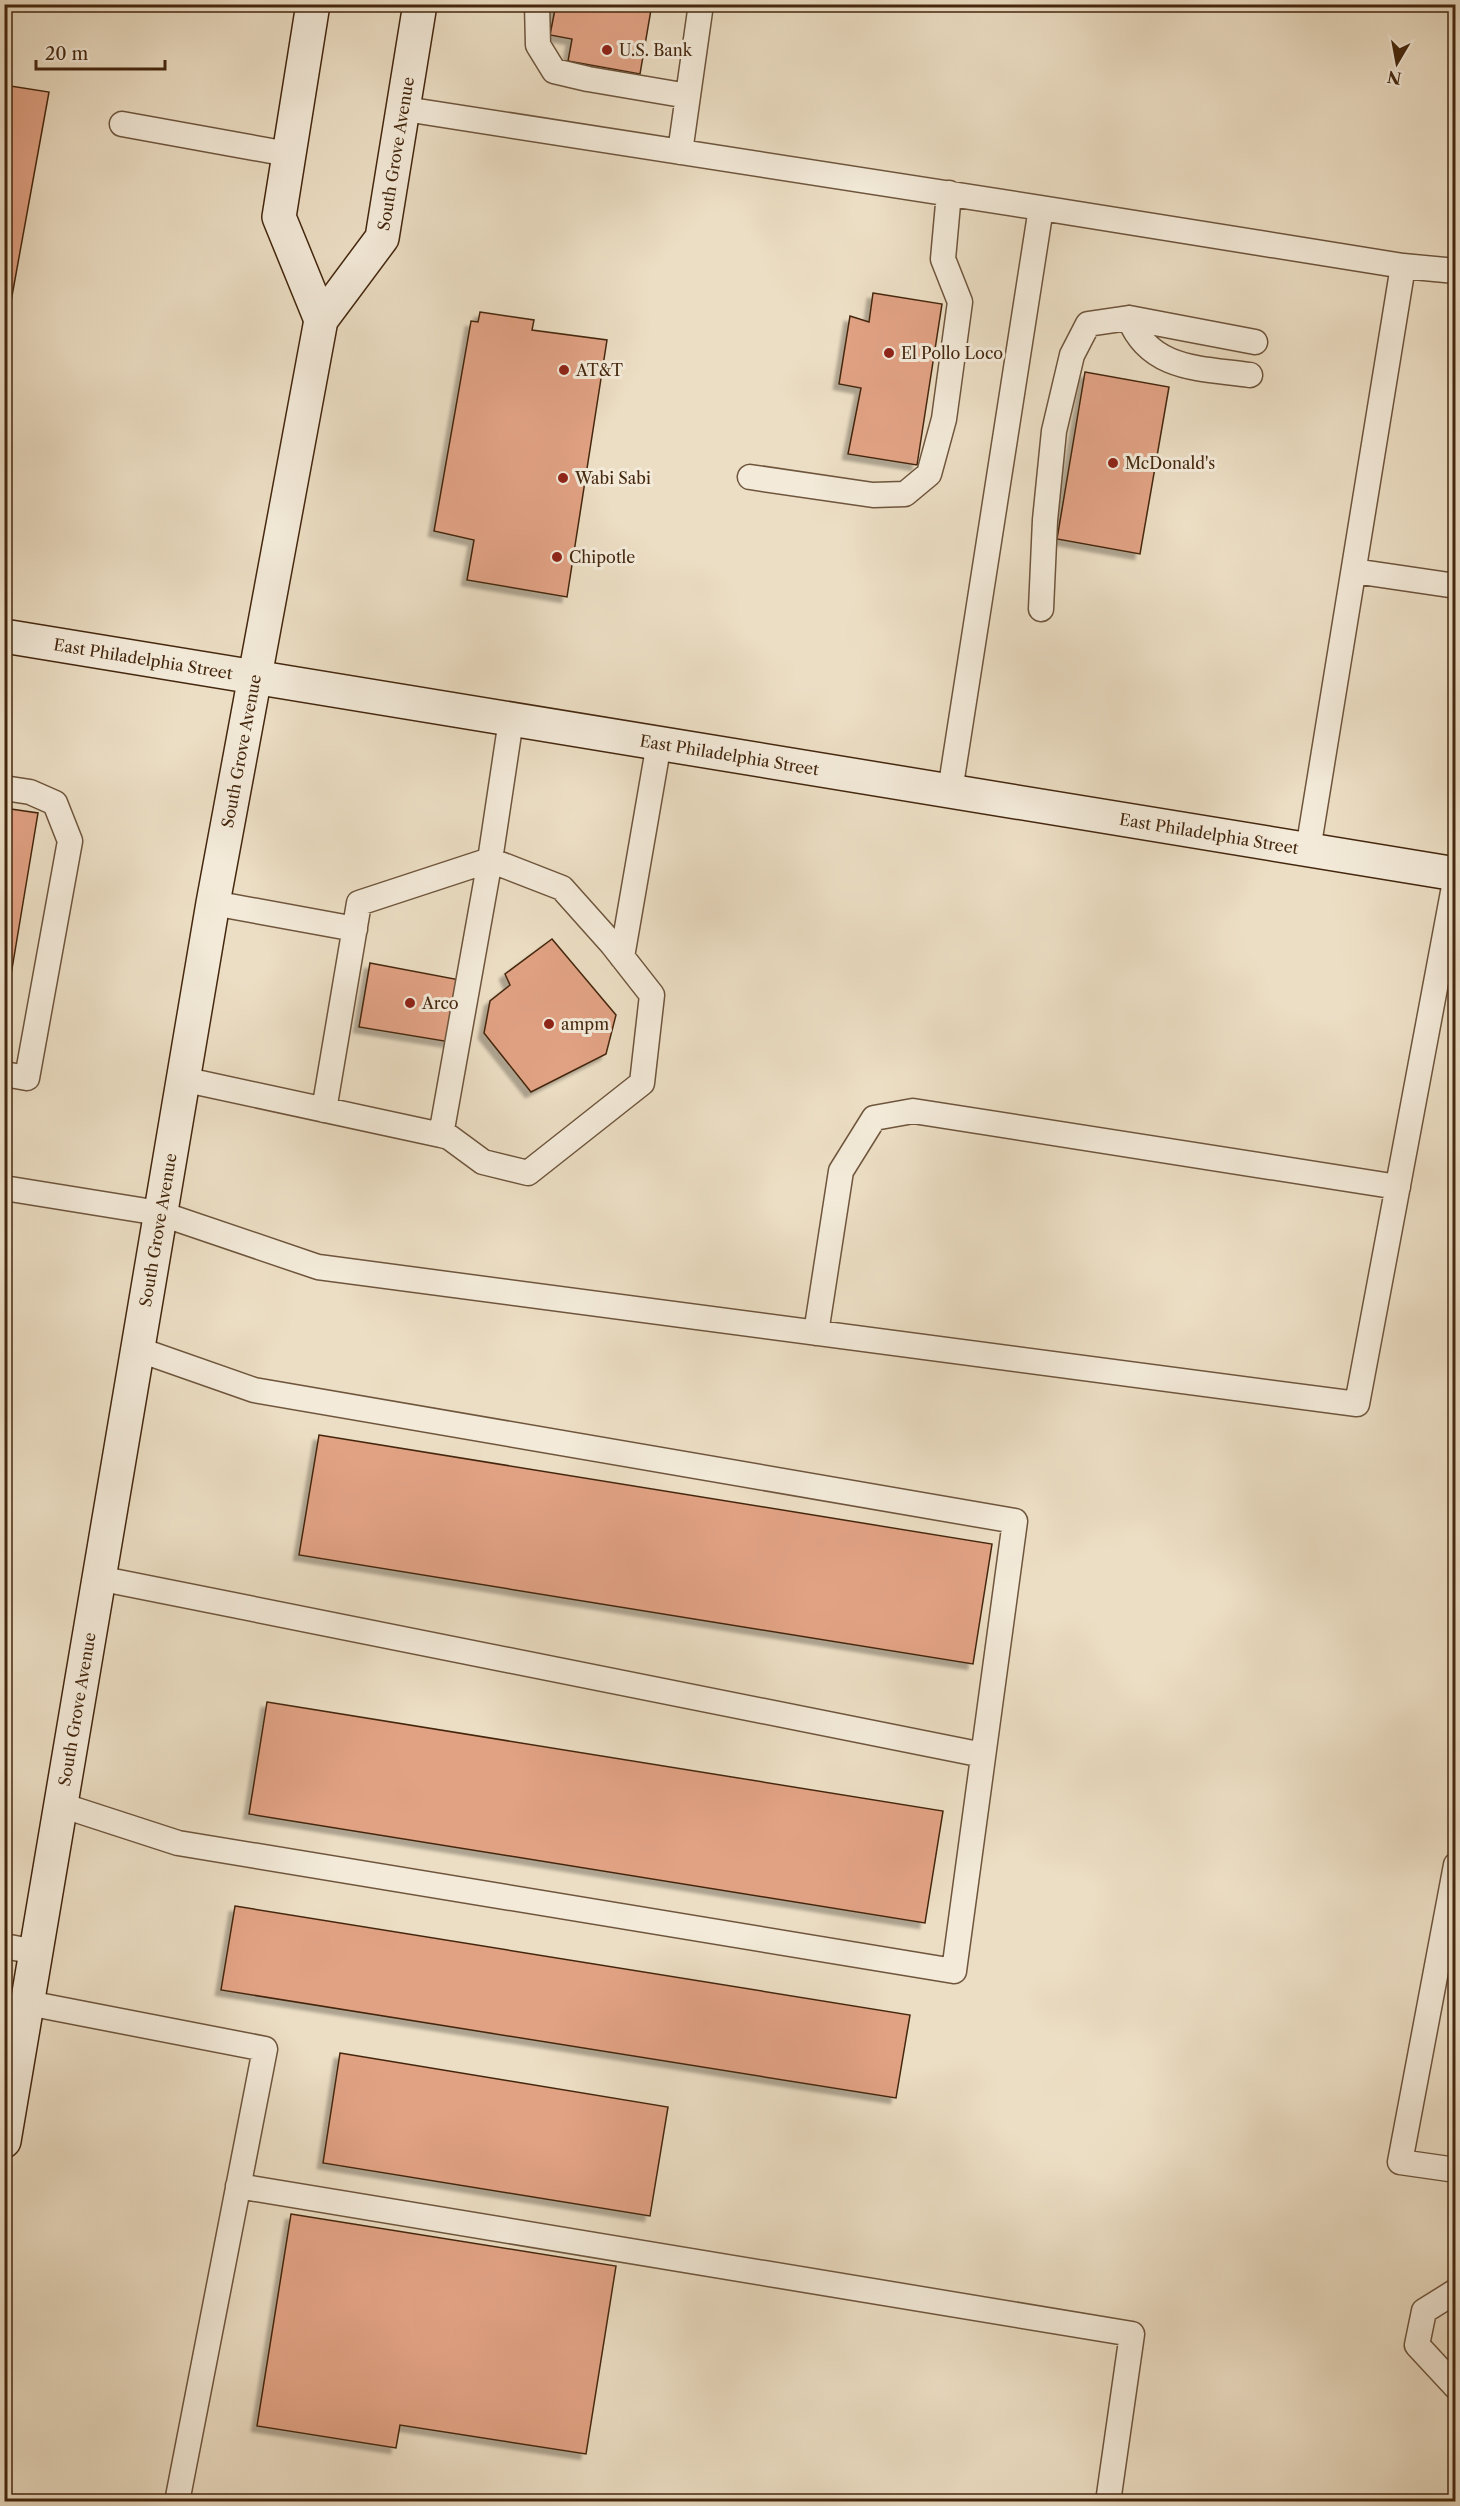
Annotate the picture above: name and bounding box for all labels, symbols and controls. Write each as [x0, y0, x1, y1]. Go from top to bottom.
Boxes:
scale bar [36, 33, 165, 71]
north arrow [1367, 33, 1427, 93]
place label: U.S. Bank [619, 40, 693, 60]
text: 20 m [45, 43, 89, 65]
marker: U.S. Bank [600, 43, 614, 57]
text: N [1386, 67, 1403, 89]
street label: South Grove Avenue [373, 75, 418, 232]
place label: El Pollo Loco [901, 343, 1003, 363]
marker: El Pollo Loco [882, 346, 896, 360]
place label: AT&T [575, 360, 623, 380]
marker: AT&T [557, 363, 571, 377]
place label: McDonald's [1125, 453, 1215, 473]
marker: McDonald's [1106, 456, 1120, 470]
place label: Wabi Sabi [574, 468, 651, 488]
marker: Wabi Sabi [556, 471, 570, 485]
place label: Chipotle [569, 547, 635, 567]
marker: Chipotle [550, 550, 564, 564]
street label: East Philadelphia Street [52, 634, 234, 683]
street label: South Grove Avenue [217, 673, 265, 829]
street label: East Philadelphia Street [638, 730, 821, 779]
street label: East Philadelphia Street [1118, 809, 1300, 858]
place label: Arco [421, 993, 459, 1013]
marker: Arco [403, 996, 417, 1010]
place label: ampm [561, 1014, 609, 1034]
marker: ampm [542, 1017, 556, 1031]
street label: South Grove Avenue [135, 1151, 181, 1308]
street label: South Grove Avenue [54, 1631, 100, 1788]

